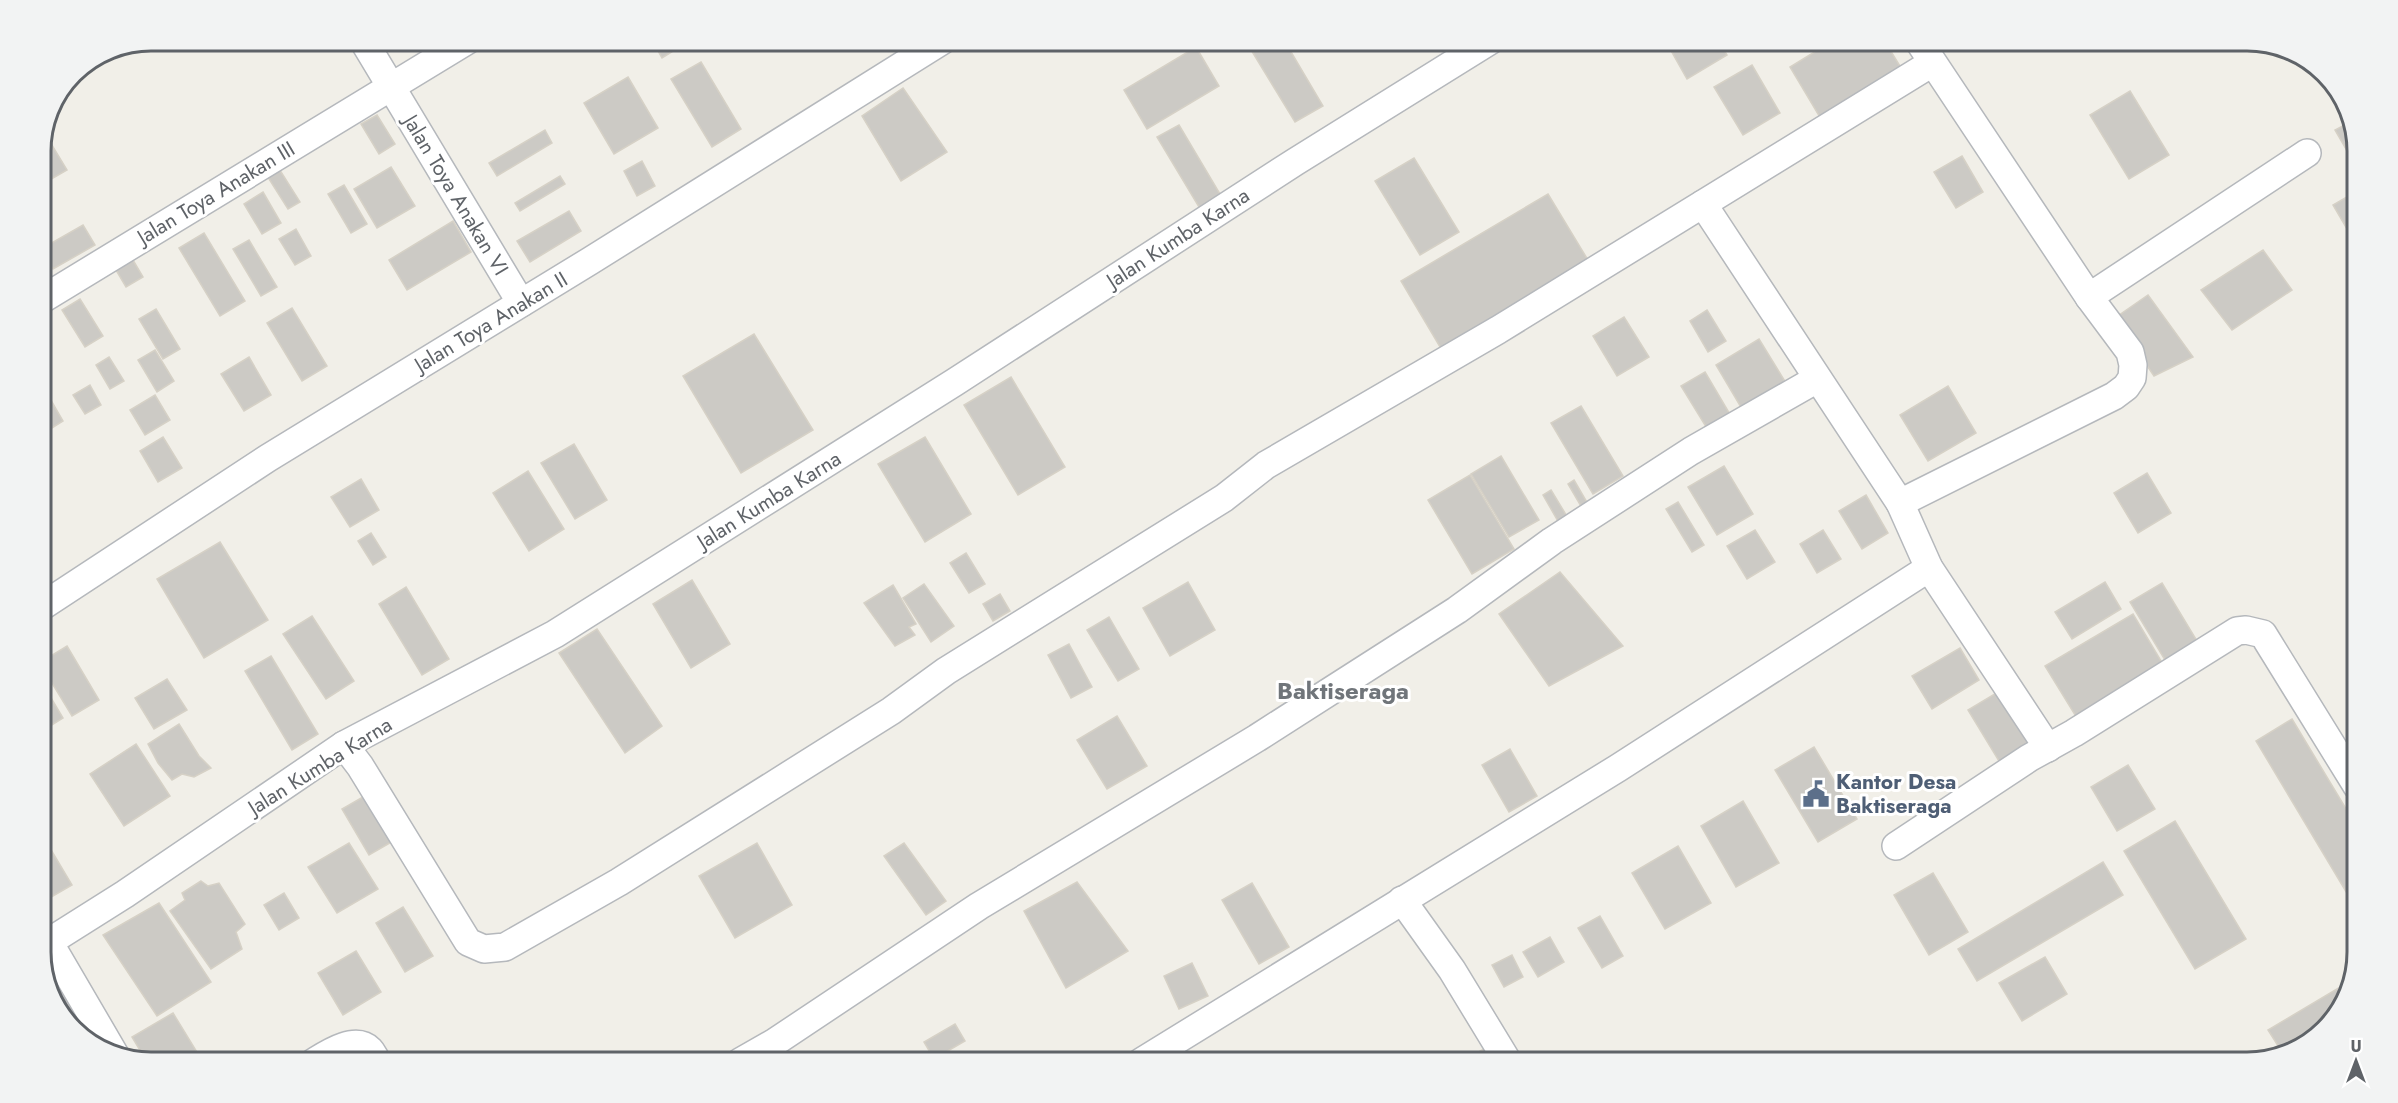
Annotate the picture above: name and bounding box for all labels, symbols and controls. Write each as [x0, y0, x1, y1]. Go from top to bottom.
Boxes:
street label: Jalan Toya Anakan VI [395, 106, 516, 281]
street label: Jalan Toya Anakan III [129, 134, 300, 253]
street label: Jalan Kumba Karna [1098, 181, 1255, 297]
street label: Jalan Toya Anakan II [406, 264, 573, 381]
street label: Jalan Kumba Karna [689, 444, 847, 558]
district label: Baktiseraga [1277, 673, 1409, 708]
street label: Jalan Kumba Karna [240, 710, 398, 824]
place label: Kantor Desa Baktiseraga [1836, 767, 1956, 821]
public building icon: Kantor Desa Baktiseraga [1801, 779, 1831, 809]
north arrow [2326, 1031, 2386, 1091]
text: U [2350, 1035, 2362, 1058]

